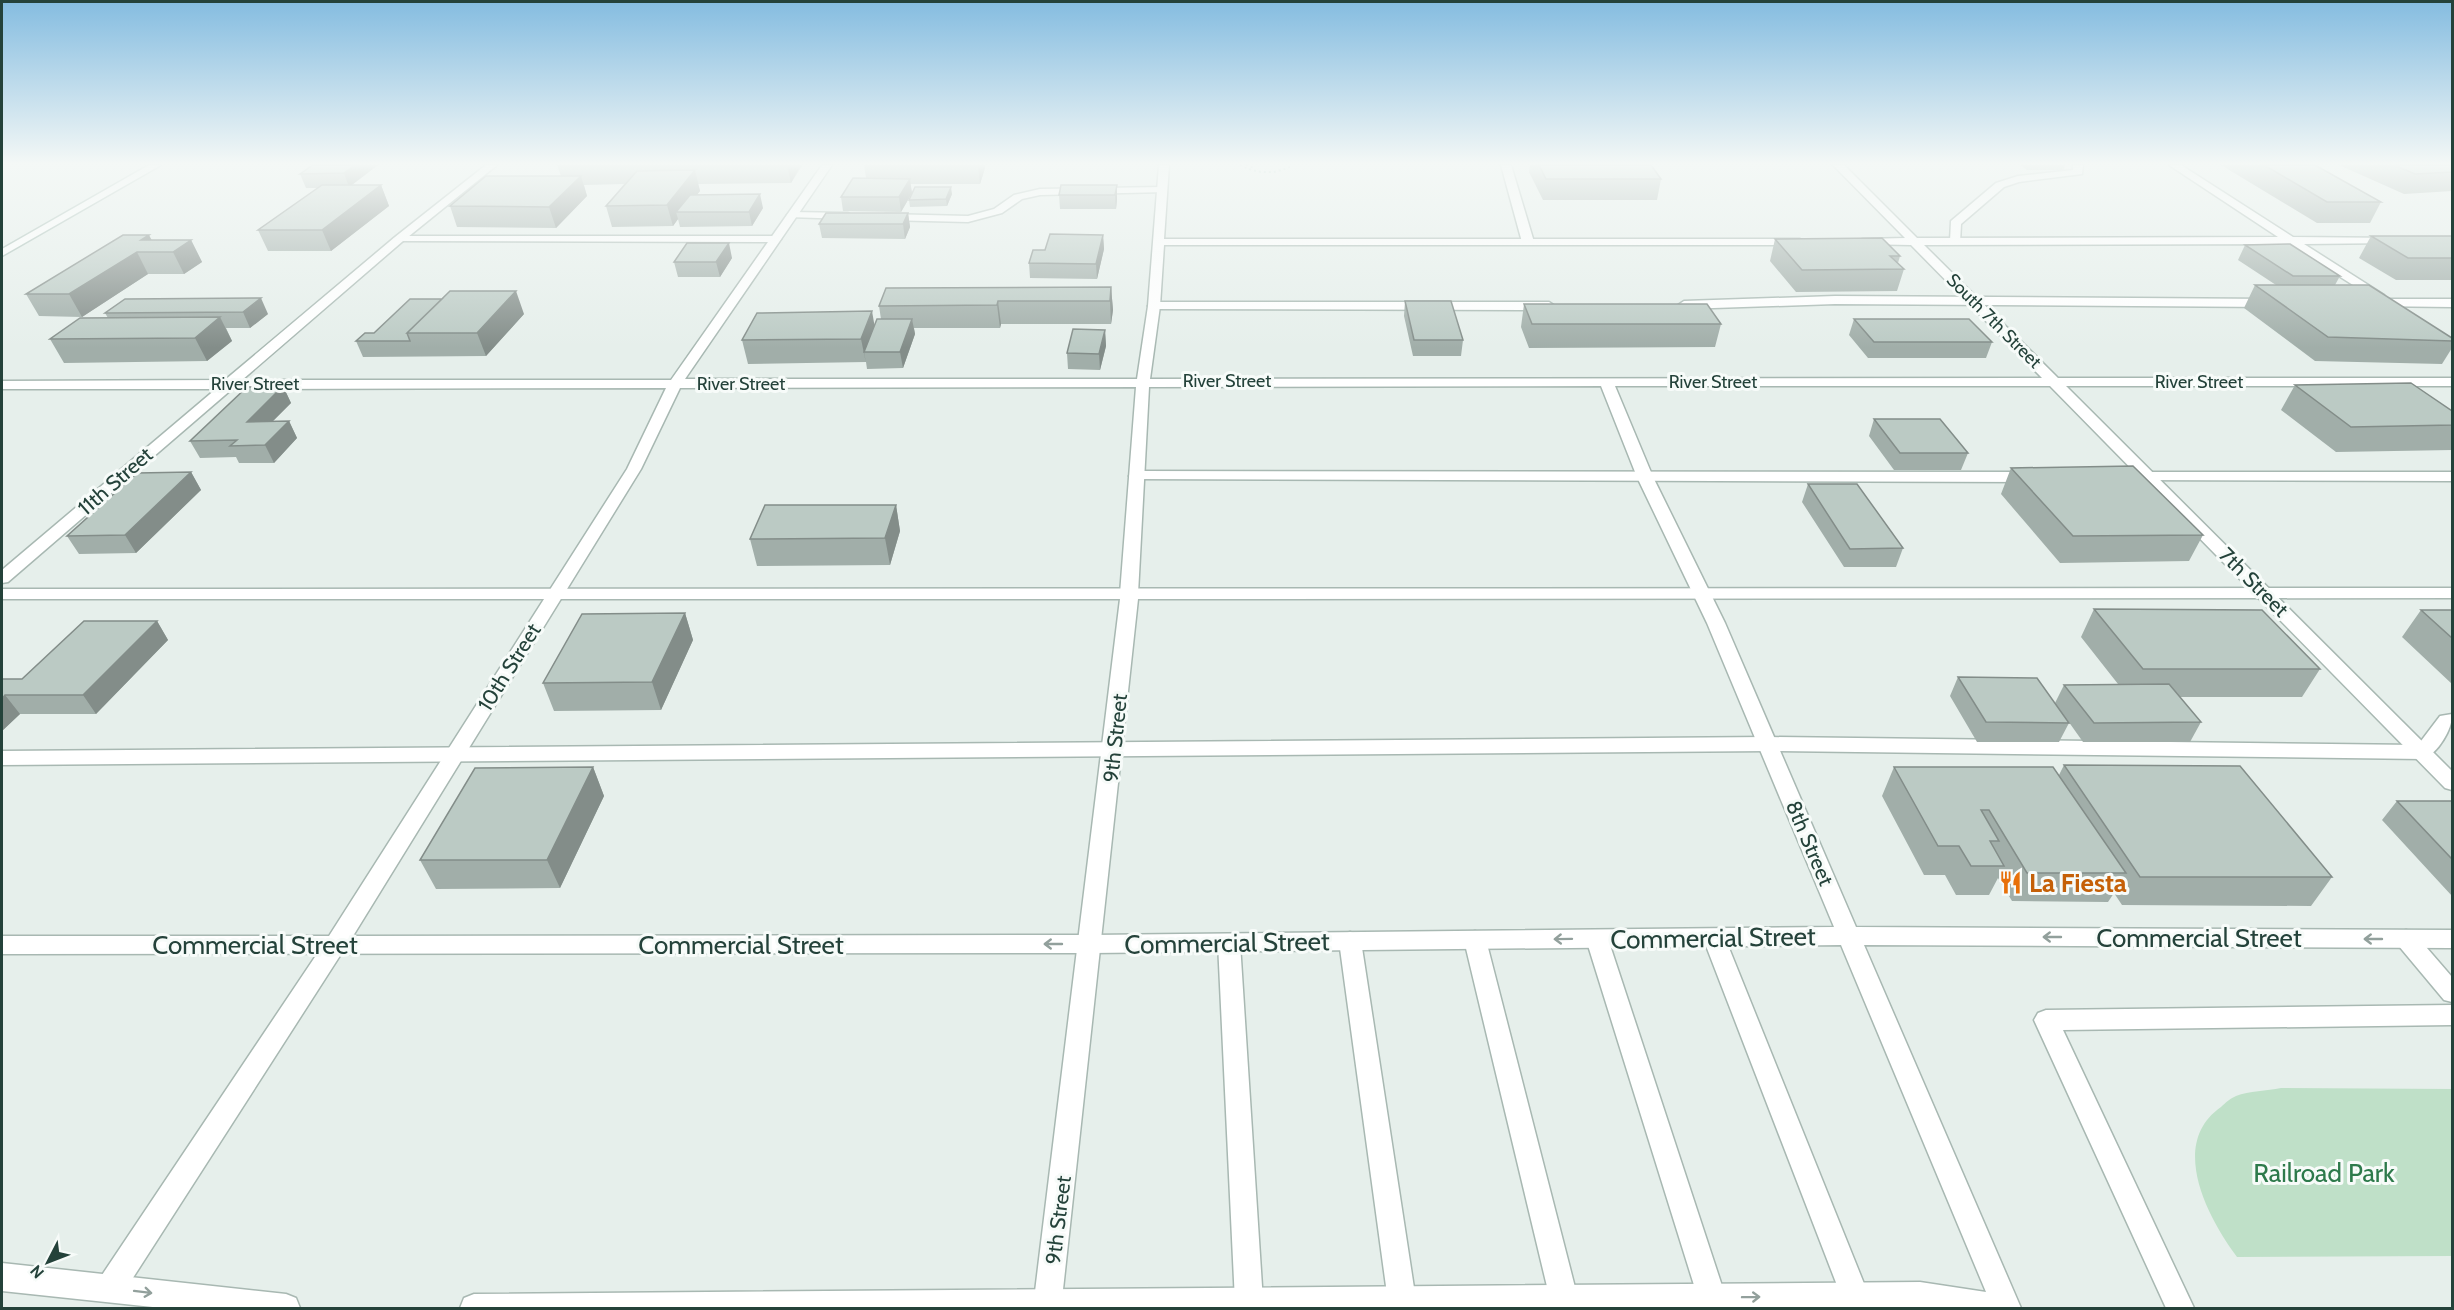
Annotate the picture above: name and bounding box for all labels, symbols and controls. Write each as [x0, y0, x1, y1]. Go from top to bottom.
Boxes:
street label: South 7th Street [1942, 269, 2046, 373]
street label: River Street [1183, 370, 1271, 392]
street label: River Street [1669, 371, 1757, 393]
street label: River Street [2155, 371, 2243, 393]
street label: River Street [211, 373, 299, 395]
street label: River Street [697, 373, 785, 395]
street label: 11th Street [73, 442, 157, 520]
street label: 7th Street [2214, 542, 2294, 622]
street label: 10th Street [472, 619, 546, 715]
street label: 9th Street [1098, 692, 1132, 784]
street label: 8th Street [1781, 797, 1839, 889]
place label: La Fiesta [2029, 867, 2127, 899]
restaurant icon: La Fiesta [1998, 870, 2024, 896]
street label: Commercial Street [1610, 920, 1816, 956]
street label: Commercial Street [2096, 922, 2302, 954]
street label: Commercial Street [1124, 925, 1330, 961]
street label: Commercial Street [152, 929, 358, 961]
street label: Commercial Street [638, 929, 844, 961]
one-way arrow [2043, 931, 2063, 943]
one-way arrow [1554, 933, 1574, 945]
one-way arrow [2364, 933, 2384, 945]
one-way arrow [1044, 938, 1064, 950]
park label: Railroad Park [2253, 1157, 2395, 1189]
street label: 9th Street [1040, 1174, 1076, 1266]
north arrow [18, 1232, 78, 1292]
text: N [26, 1261, 48, 1282]
one-way arrow [133, 1287, 153, 1298]
one-way arrow [1740, 1292, 1760, 1303]

